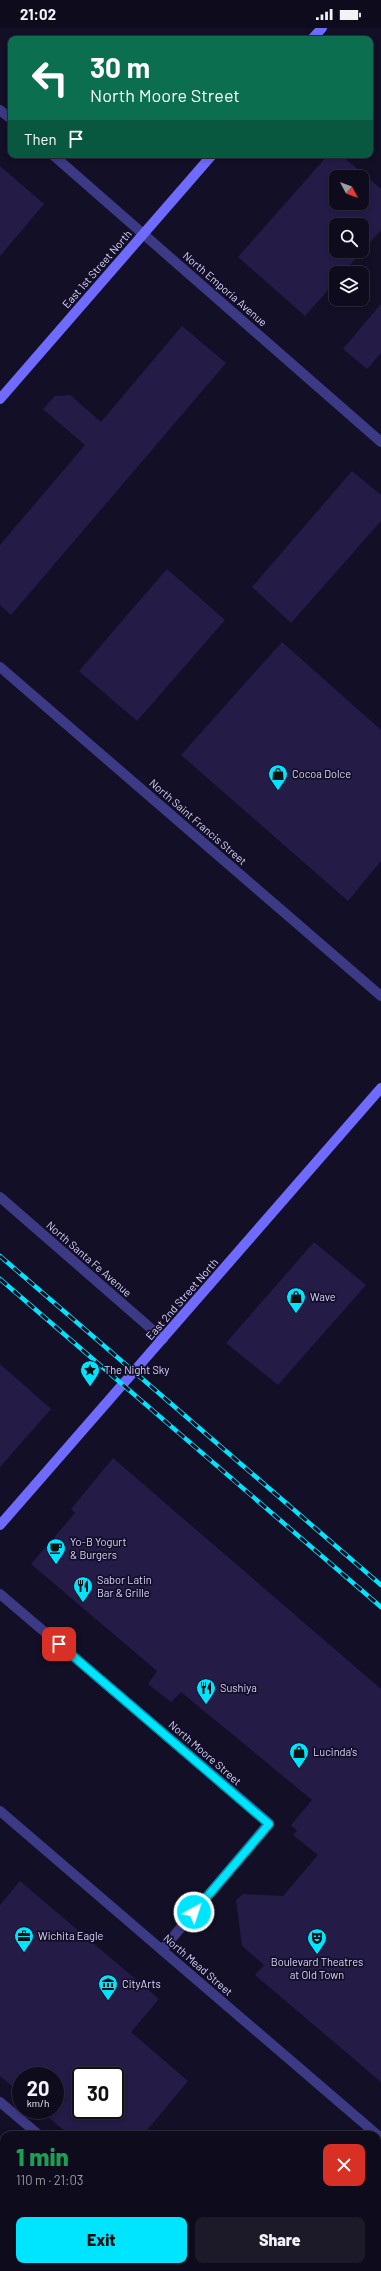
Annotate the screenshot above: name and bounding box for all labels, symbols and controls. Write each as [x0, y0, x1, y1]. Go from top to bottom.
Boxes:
text: 21:02 [20, 5, 56, 23]
text: 30 m [90, 50, 150, 84]
icon: left [24, 52, 76, 104]
text: North Moore Street [90, 84, 240, 106]
icon: arrive [65, 128, 87, 150]
text: Then [24, 130, 57, 148]
north arrow [329, 170, 369, 210]
map controls [329, 170, 369, 306]
button: search [329, 218, 369, 258]
street label: East 1st Street North [59, 227, 134, 310]
street label: North Emporia Avenue [181, 249, 270, 329]
button: layers [329, 266, 369, 306]
shop icon: Cocoa Dolce [267, 763, 289, 791]
place label: Cocoa Dolce [292, 767, 351, 780]
street label: North Saint Francis Street [147, 776, 250, 867]
street label: North Santa Fe Avenue [44, 1218, 135, 1299]
street label: East 2nd Street North [143, 1255, 221, 1342]
shop icon: Wave [285, 1286, 307, 1314]
place label: Wave [310, 1290, 336, 1303]
place icon: The Night Sky [79, 1359, 101, 1387]
place label: The Night Sky [104, 1363, 169, 1376]
place label: Yo-B Yogurt & Burgers [70, 1535, 126, 1561]
cafe icon: Yo-B Yogurt & Burgers [45, 1537, 67, 1565]
place label: Sabor Latin Bar & Grille [97, 1573, 152, 1599]
restaurant icon: Sabor Latin Bar & Grille [72, 1575, 94, 1603]
pin [42, 1627, 76, 1661]
icon: arrive [48, 1633, 70, 1655]
restaurant icon: Sushiya [195, 1677, 217, 1705]
place label: Sushiya [220, 1681, 257, 1694]
street label: North Moore Street [166, 1718, 244, 1788]
shop icon: Lucinda's [288, 1741, 310, 1769]
place label: Lucinda's [313, 1745, 357, 1758]
position arrow [173, 1891, 215, 1933]
office icon: Wichita Eagle [13, 1925, 35, 1953]
theatre icon: Boulevard Theatres at Old Town [306, 1927, 328, 1955]
place label: Wichita Eagle [38, 1929, 103, 1942]
street label: North Mead Street [161, 1931, 236, 1998]
place label: Boulevard Theatres at Old Town [271, 1955, 363, 1981]
museum icon: CityArts [97, 1973, 119, 2001]
place label: CityArts [122, 1977, 161, 1990]
speed limit sign: 30 [72, 2067, 124, 2119]
text: 20 [27, 2076, 49, 2100]
text: km/h [27, 2097, 49, 2109]
text: 1 min [16, 2142, 69, 2171]
button: close [323, 2144, 365, 2186]
text: 110 m · 21:03 [16, 2172, 84, 2188]
button: Exit [16, 2217, 187, 2263]
button: Share [195, 2217, 365, 2263]

